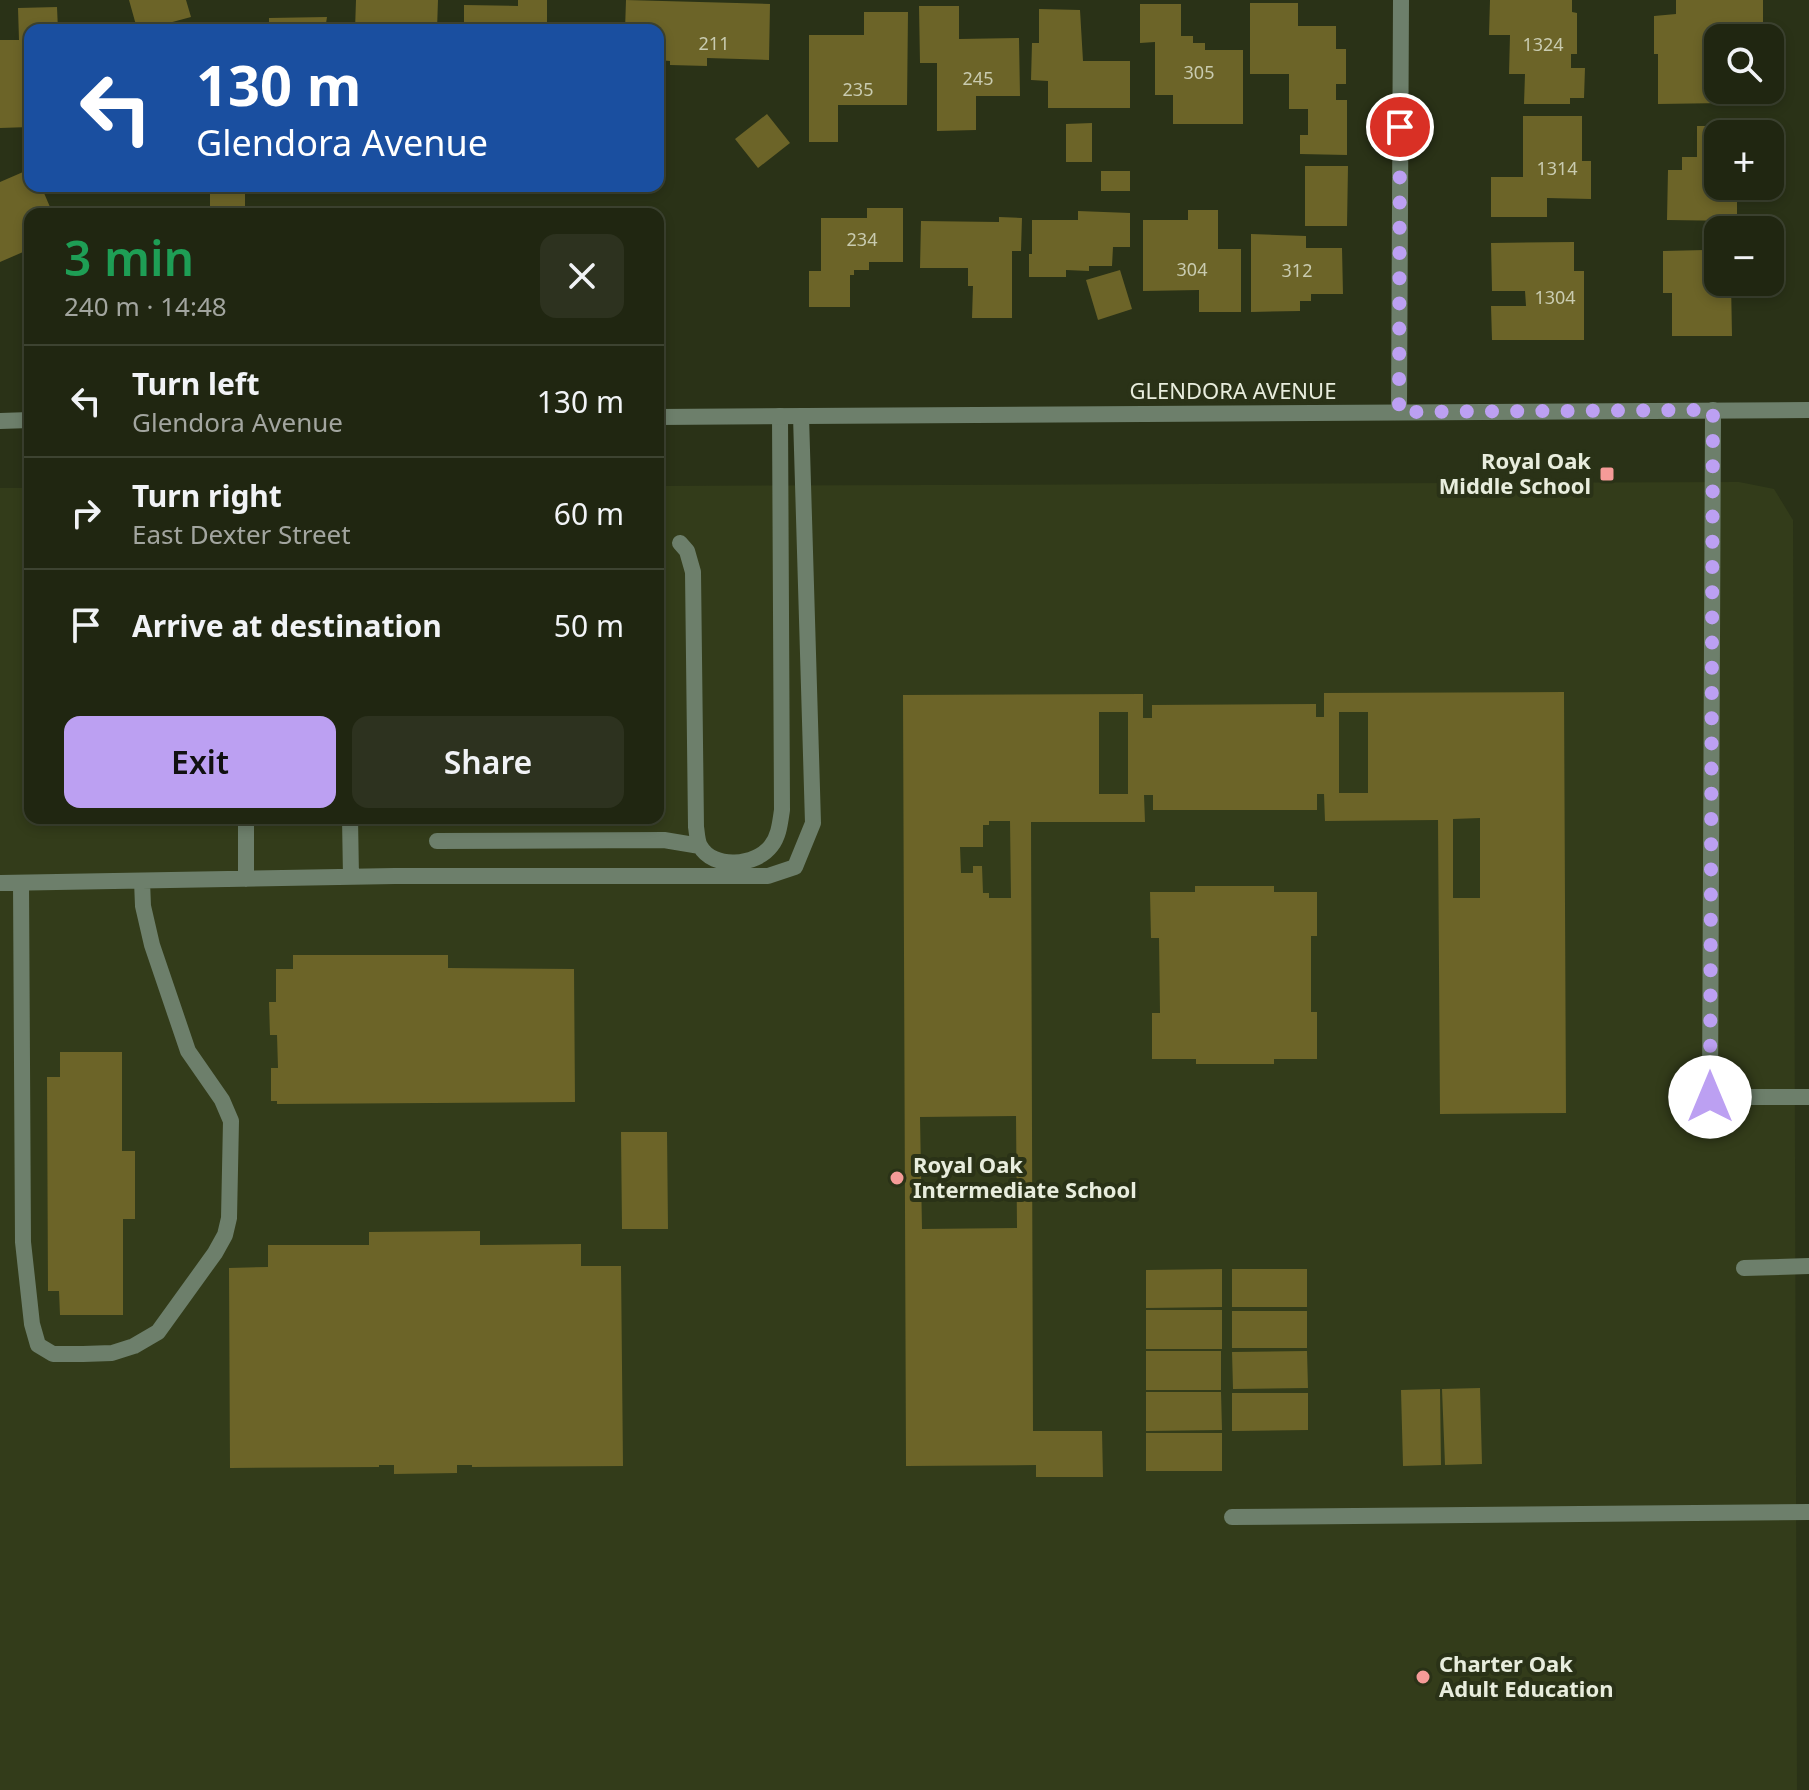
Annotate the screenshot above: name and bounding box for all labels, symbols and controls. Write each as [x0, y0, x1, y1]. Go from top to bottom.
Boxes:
map controls [1704, 24, 1784, 296]
button: search [1704, 24, 1784, 104]
house number: 211 [699, 31, 729, 55]
house number: 1324 [1522, 32, 1564, 56]
text: 130 m [196, 46, 361, 122]
icon: left [64, 56, 168, 160]
house number: 305 [1184, 60, 1214, 84]
house number: 245 [963, 66, 993, 90]
house number: 235 [843, 77, 873, 101]
pin [1366, 93, 1434, 161]
icon: arrive [1378, 105, 1422, 149]
text: Glendora Avenue [196, 118, 488, 167]
button: + [1704, 120, 1784, 200]
house number: 1314 [1536, 156, 1578, 180]
button: − [1704, 216, 1784, 296]
text: 3 min [64, 225, 194, 290]
house number: 234 [847, 227, 877, 251]
button: close [540, 234, 624, 318]
house number: 304 [1177, 257, 1207, 281]
house number: 312 [1282, 258, 1312, 282]
house number: 1304 [1534, 285, 1576, 309]
text: 240 m · 14:48 [64, 288, 227, 324]
text: Turn left [132, 363, 260, 404]
street label: GLENDORA AVENUE [1130, 375, 1336, 405]
icon: left [64, 379, 108, 423]
text: 130 m [537, 381, 624, 422]
text: Glendora Avenue [132, 404, 343, 440]
place label: Royal Oak Middle School [1439, 445, 1591, 500]
marker: Royal Oak Middle School [1598, 465, 1616, 483]
text: Turn right [132, 475, 282, 516]
icon: right [64, 491, 108, 535]
text: 60 m [554, 493, 624, 534]
text: East Dexter Street [132, 516, 351, 552]
icon: arrive [64, 603, 108, 647]
text: Arrive at destination [132, 605, 442, 646]
text: 50 m [554, 605, 624, 646]
button: Exit [64, 716, 336, 808]
button: Share [352, 716, 624, 808]
position arrow [1668, 1055, 1752, 1139]
place label: Royal Oak Intermediate School [913, 1149, 1137, 1204]
marker: Royal Oak Intermediate School [888, 1169, 906, 1187]
place label: Charter Oak Adult Education [1439, 1648, 1613, 1703]
marker: Charter Oak Adult Education [1414, 1668, 1432, 1686]

